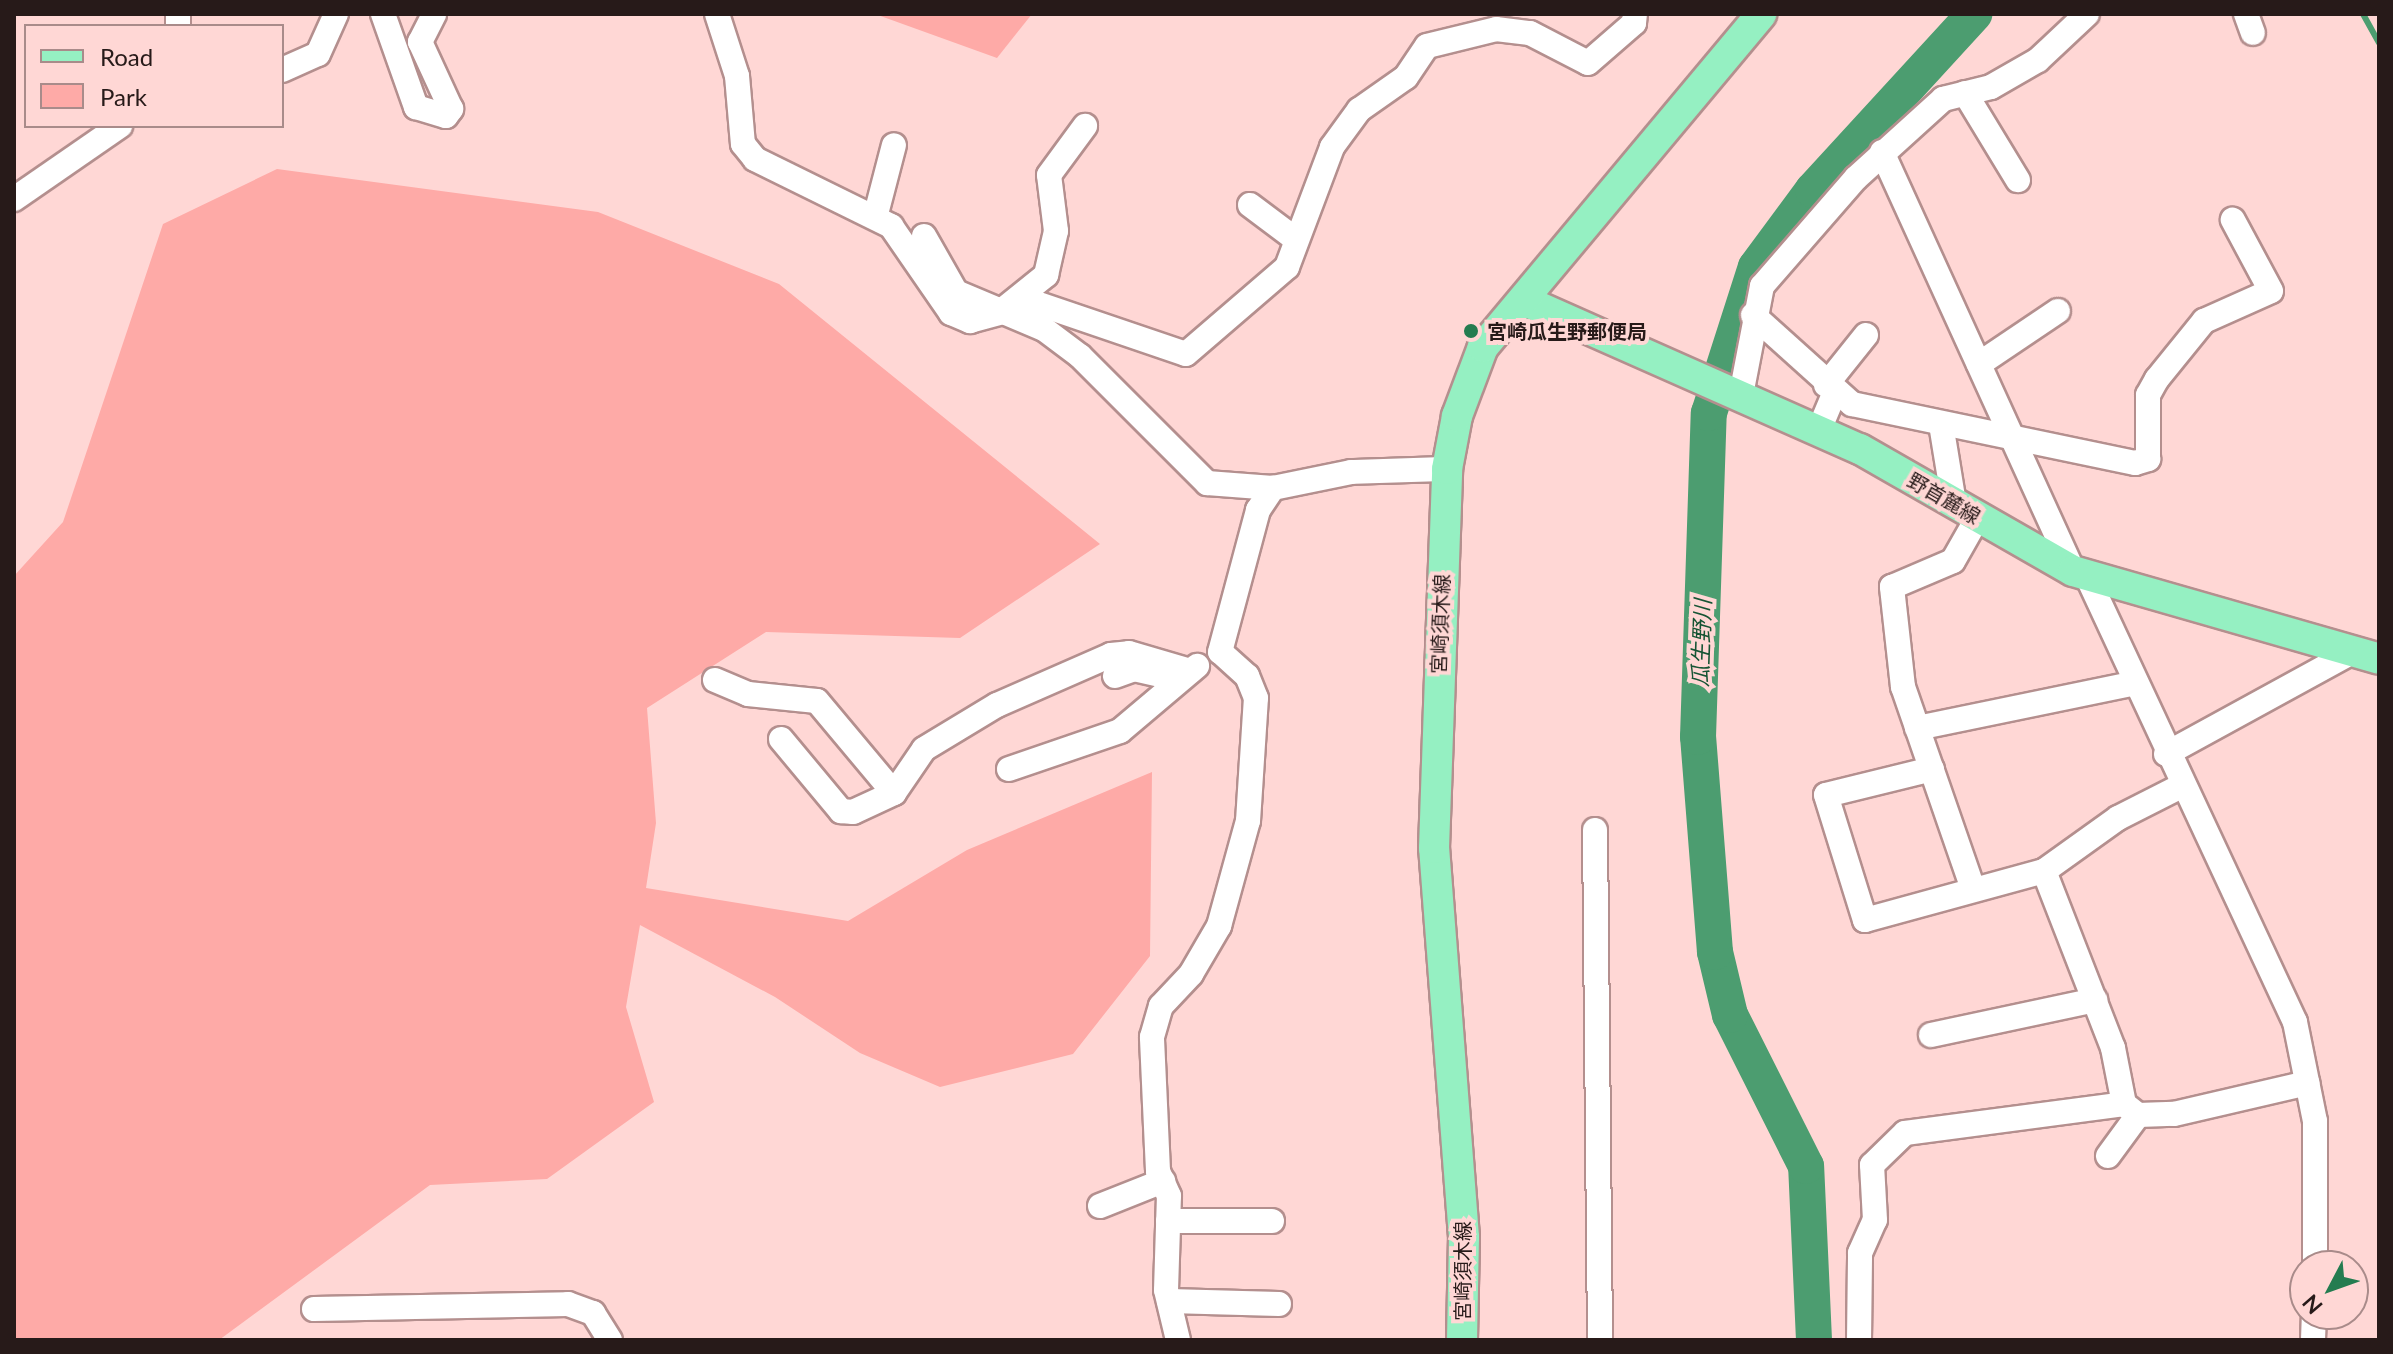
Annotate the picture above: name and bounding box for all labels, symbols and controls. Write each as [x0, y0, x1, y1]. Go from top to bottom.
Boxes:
legend [24, 24, 284, 128]
text: Road [100, 42, 153, 71]
text: Park [100, 82, 147, 111]
place label: 宮崎瓜生野郵便局 [1487, 319, 1647, 343]
marker: 宮崎瓜生野郵便局 [1462, 322, 1480, 340]
street label: 野首麓線 [1903, 468, 1985, 528]
street label: 宮崎須木線 [1426, 574, 1454, 674]
water label: 瓜生野川 [1686, 599, 1716, 687]
street label: 宮崎須木線 [1450, 1221, 1474, 1321]
north arrow [2289, 1250, 2369, 1330]
text: N [2296, 1290, 2328, 1320]

